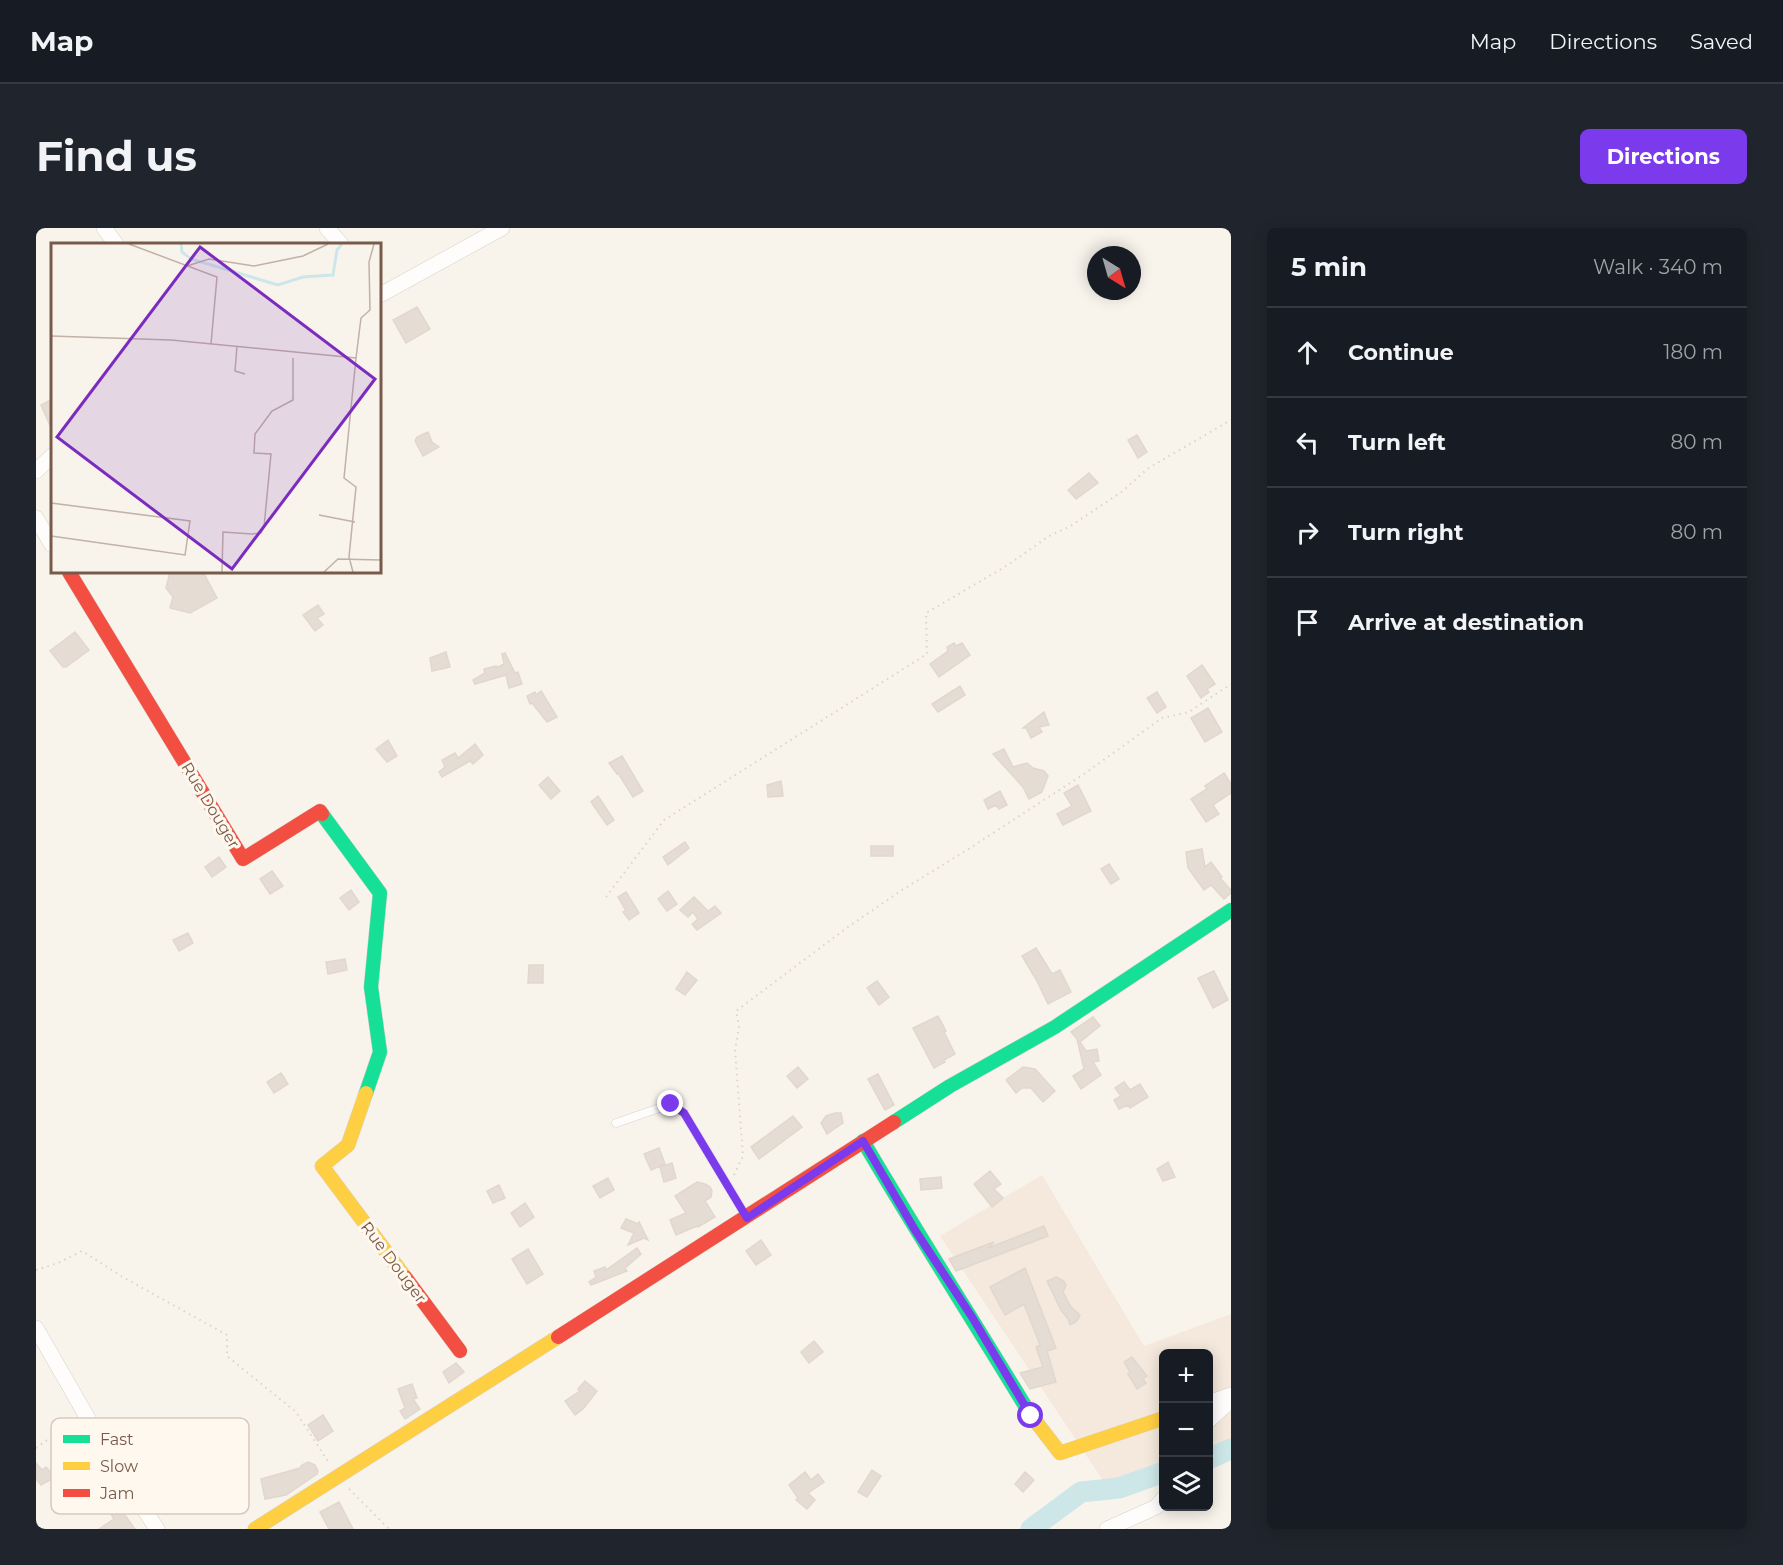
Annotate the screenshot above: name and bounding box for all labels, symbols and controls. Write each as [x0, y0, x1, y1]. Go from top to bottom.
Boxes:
text: Map [30, 24, 93, 58]
text: Map [1470, 29, 1516, 54]
text: Directions [1549, 29, 1657, 54]
text: Saved [1690, 29, 1753, 54]
button: Directions [1580, 129, 1747, 184]
text: Find us [36, 130, 197, 182]
inset map [51, 243, 381, 573]
north arrow [1087, 246, 1141, 300]
text: 5 min [1291, 251, 1367, 283]
text: Walk · 340 m [1593, 255, 1723, 279]
icon: ahead [1291, 336, 1324, 369]
text: Continue [1348, 339, 1454, 366]
text: 180 m [1663, 340, 1723, 364]
icon: left [1291, 426, 1324, 459]
text: Turn left [1348, 429, 1446, 456]
text: 80 m [1671, 430, 1723, 454]
icon: right [1291, 516, 1324, 549]
text: Turn right [1348, 519, 1463, 546]
text: 80 m [1671, 520, 1723, 544]
icon: arrive [1291, 606, 1324, 639]
text: Arrive at destination [1348, 609, 1584, 636]
street label: Rue Douger [177, 759, 244, 852]
route end [657, 1090, 683, 1116]
street label: Rue Douger [357, 1218, 430, 1307]
map controls [1159, 1349, 1213, 1511]
button: + [1159, 1349, 1213, 1403]
route start [1017, 1402, 1043, 1428]
button: − [1159, 1403, 1213, 1457]
legend [51, 1418, 249, 1514]
text: Fast [100, 1430, 134, 1449]
text: Slow [100, 1457, 138, 1476]
button: layers [1159, 1457, 1213, 1511]
text: Jam [99, 1484, 134, 1503]

